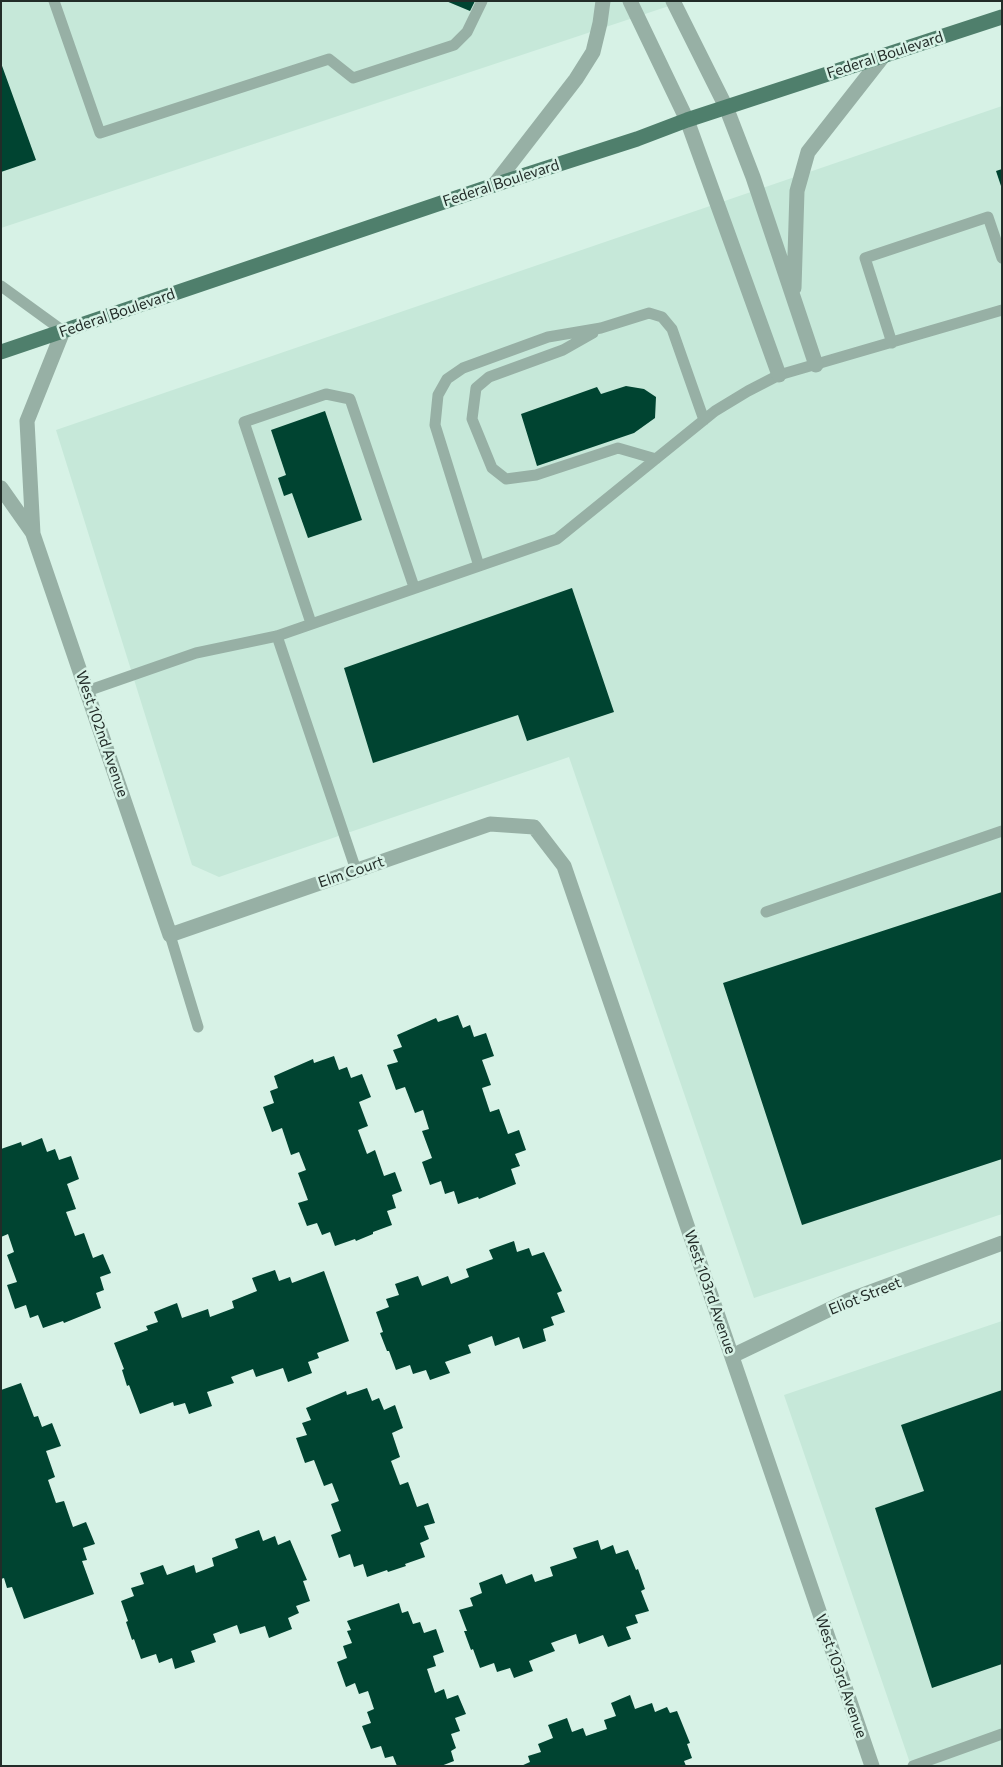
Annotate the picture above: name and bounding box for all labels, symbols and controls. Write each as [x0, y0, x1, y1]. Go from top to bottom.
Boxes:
street label: Federal Boulevard [824, 28, 946, 82]
street label: Federal Boulevard [440, 156, 562, 210]
street label: Federal Boulevard [57, 285, 177, 341]
street label: West 102nd Avenue [72, 668, 132, 800]
street label: Elm Court [316, 852, 386, 892]
street label: West 103rd Avenue [680, 1228, 740, 1356]
street label: Eliot Street [826, 1273, 904, 1319]
street label: West 103rd Avenue [811, 1612, 871, 1740]

